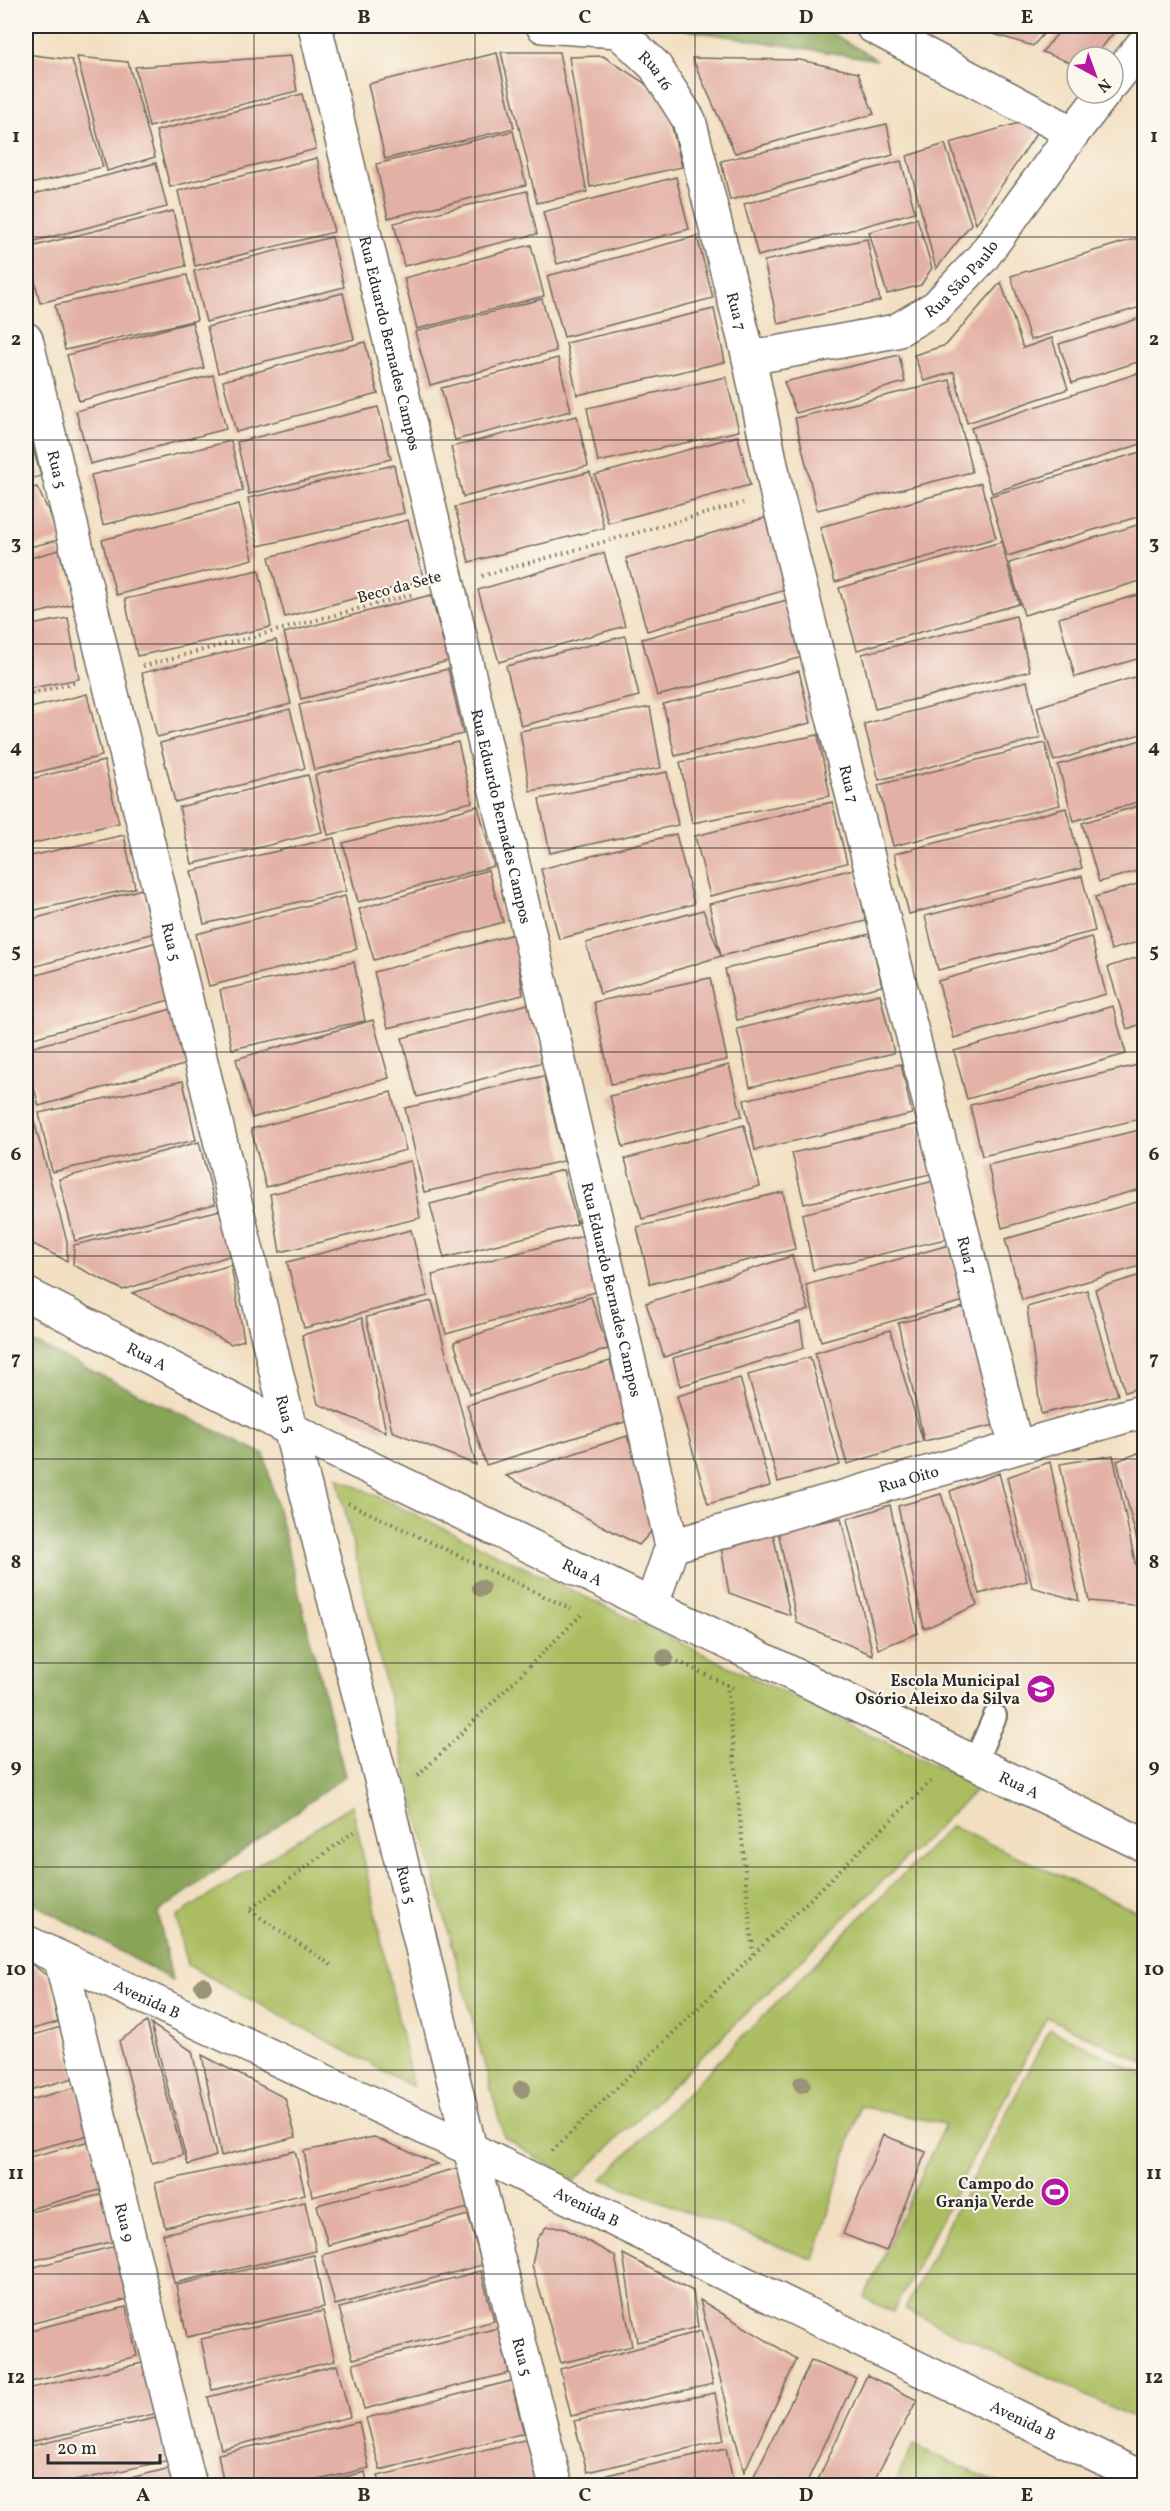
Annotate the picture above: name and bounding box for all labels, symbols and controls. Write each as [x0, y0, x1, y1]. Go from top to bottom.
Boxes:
text: A [136, 4, 150, 32]
text: B [357, 4, 371, 32]
text: C [579, 4, 592, 32]
text: D [799, 4, 813, 32]
text: E [1021, 4, 1033, 32]
north arrow [1065, 45, 1125, 105]
street label: Rua 16 [632, 47, 677, 95]
text: N [1092, 73, 1115, 97]
text: 1 [12, 123, 20, 151]
text: 1 [1150, 123, 1158, 151]
street label: Rua Eduardo Bernades Campos [352, 234, 425, 453]
street label: Rua São Paulo [921, 236, 1004, 324]
street label: Rua 7 [720, 290, 751, 333]
text: 2 [11, 326, 21, 354]
text: 2 [1149, 326, 1159, 354]
street label: Rua 5 [40, 448, 71, 491]
text: 3 [11, 530, 21, 558]
text: 3 [1149, 530, 1159, 558]
street label: Beco da Sete [355, 566, 444, 610]
street label: Rua Eduardo Bernades Campos [464, 707, 536, 926]
text: 4 [10, 734, 22, 762]
text: 4 [1148, 734, 1160, 762]
street label: Rua 7 [832, 763, 863, 806]
street label: Rua 5 [155, 921, 185, 964]
text: 5 [11, 938, 21, 966]
text: 5 [1149, 938, 1159, 966]
text: 6 [11, 1141, 22, 1169]
text: 6 [1149, 1141, 1160, 1169]
street label: Rua Eduardo Bernades Campos [575, 1180, 646, 1400]
street label: Rua 7 [951, 1234, 981, 1277]
street label: Rua A [122, 1338, 170, 1377]
text: 7 [11, 1345, 21, 1373]
text: 7 [1149, 1345, 1159, 1373]
street label: Rua 5 [269, 1393, 300, 1436]
street label: Rua Oito [876, 1461, 942, 1499]
text: 8 [11, 1549, 21, 1577]
text: 8 [1149, 1549, 1159, 1577]
street label: Rua A [558, 1554, 606, 1593]
place label: Escola Municipal Osório Aleixo da Silva [855, 1671, 1021, 1711]
school or university icon: Escola Municipal Osório Aleixo da Silva [1025, 1673, 1057, 1705]
text: 9 [10, 1753, 22, 1781]
text: 9 [1148, 1753, 1160, 1781]
street label: Rua A [995, 1767, 1043, 1805]
street label: Rua 5 [390, 1864, 420, 1907]
text: 10 [6, 1956, 26, 1984]
text: 10 [1144, 1956, 1164, 1984]
street label: Avenida B [110, 1976, 183, 2025]
text: 11 [8, 2160, 24, 2188]
text: 11 [1146, 2160, 1162, 2188]
place label: Campo do Granja Verde [936, 2174, 1034, 2214]
sports icon: Campo do Granja Verde [1039, 2176, 1071, 2208]
street label: Avenida B [549, 2183, 623, 2233]
street label: Rua 9 [108, 2201, 139, 2244]
street label: Rua 5 [506, 2336, 537, 2379]
text: 12 [7, 2364, 25, 2392]
text: 12 [1145, 2364, 1163, 2392]
street label: Avenida B [986, 2396, 1059, 2447]
scale bar [48, 2427, 160, 2465]
text: 20 m [57, 2437, 97, 2462]
text: A [136, 2482, 150, 2510]
text: B [357, 2482, 371, 2510]
text: C [579, 2482, 592, 2510]
text: D [799, 2482, 813, 2510]
text: E [1021, 2482, 1033, 2510]

